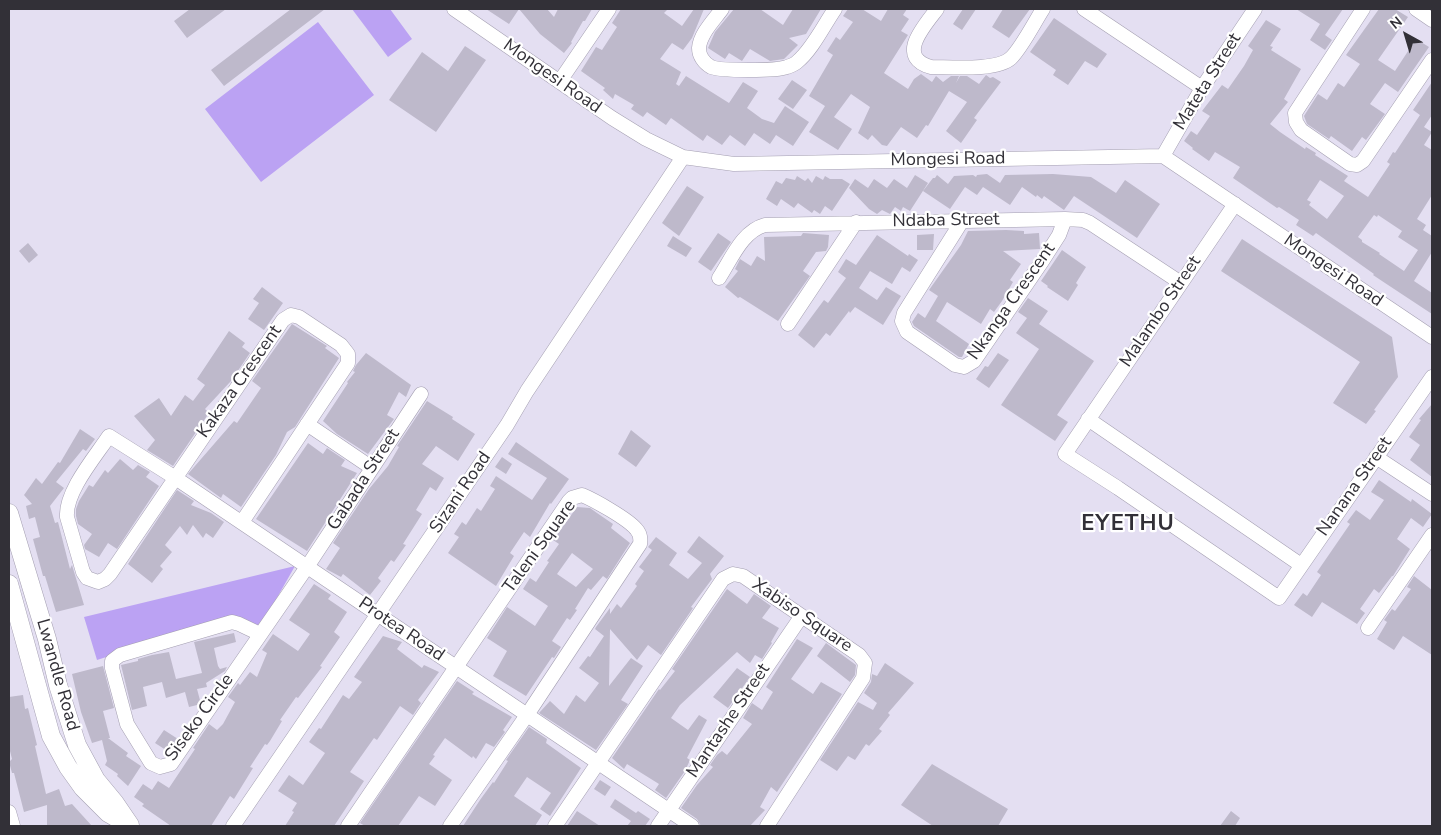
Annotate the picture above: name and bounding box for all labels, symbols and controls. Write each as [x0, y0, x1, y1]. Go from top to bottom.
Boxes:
north arrow [1381, 10, 1431, 60]
text: N [1386, 12, 1406, 34]
street label: Mateta Street [1170, 30, 1246, 134]
street label: Mongesi Road [499, 35, 605, 119]
street label: Mongesi Road [890, 148, 1006, 172]
street label: Ndaba Street [892, 209, 1000, 233]
street label: Mongesi Road [1279, 230, 1387, 312]
street label: Nkanga Crescent [964, 239, 1060, 365]
street label: Malambo Street [1116, 252, 1206, 372]
street label: Kakaza Crescent [193, 322, 287, 442]
street label: Gabada Street [323, 425, 405, 535]
street label: Nanana Street [1313, 433, 1397, 541]
street label: Sizani Road [426, 448, 496, 538]
street label: Taleni Square [499, 496, 581, 598]
district label: EYETHU [1081, 512, 1175, 538]
street label: Xabiso Square [748, 575, 856, 657]
street label: Protea Road [354, 593, 448, 667]
street label: Lwandle Road [31, 616, 83, 734]
street label: Mantashe Street [683, 660, 775, 782]
street label: Siseko Circle [161, 670, 239, 766]

